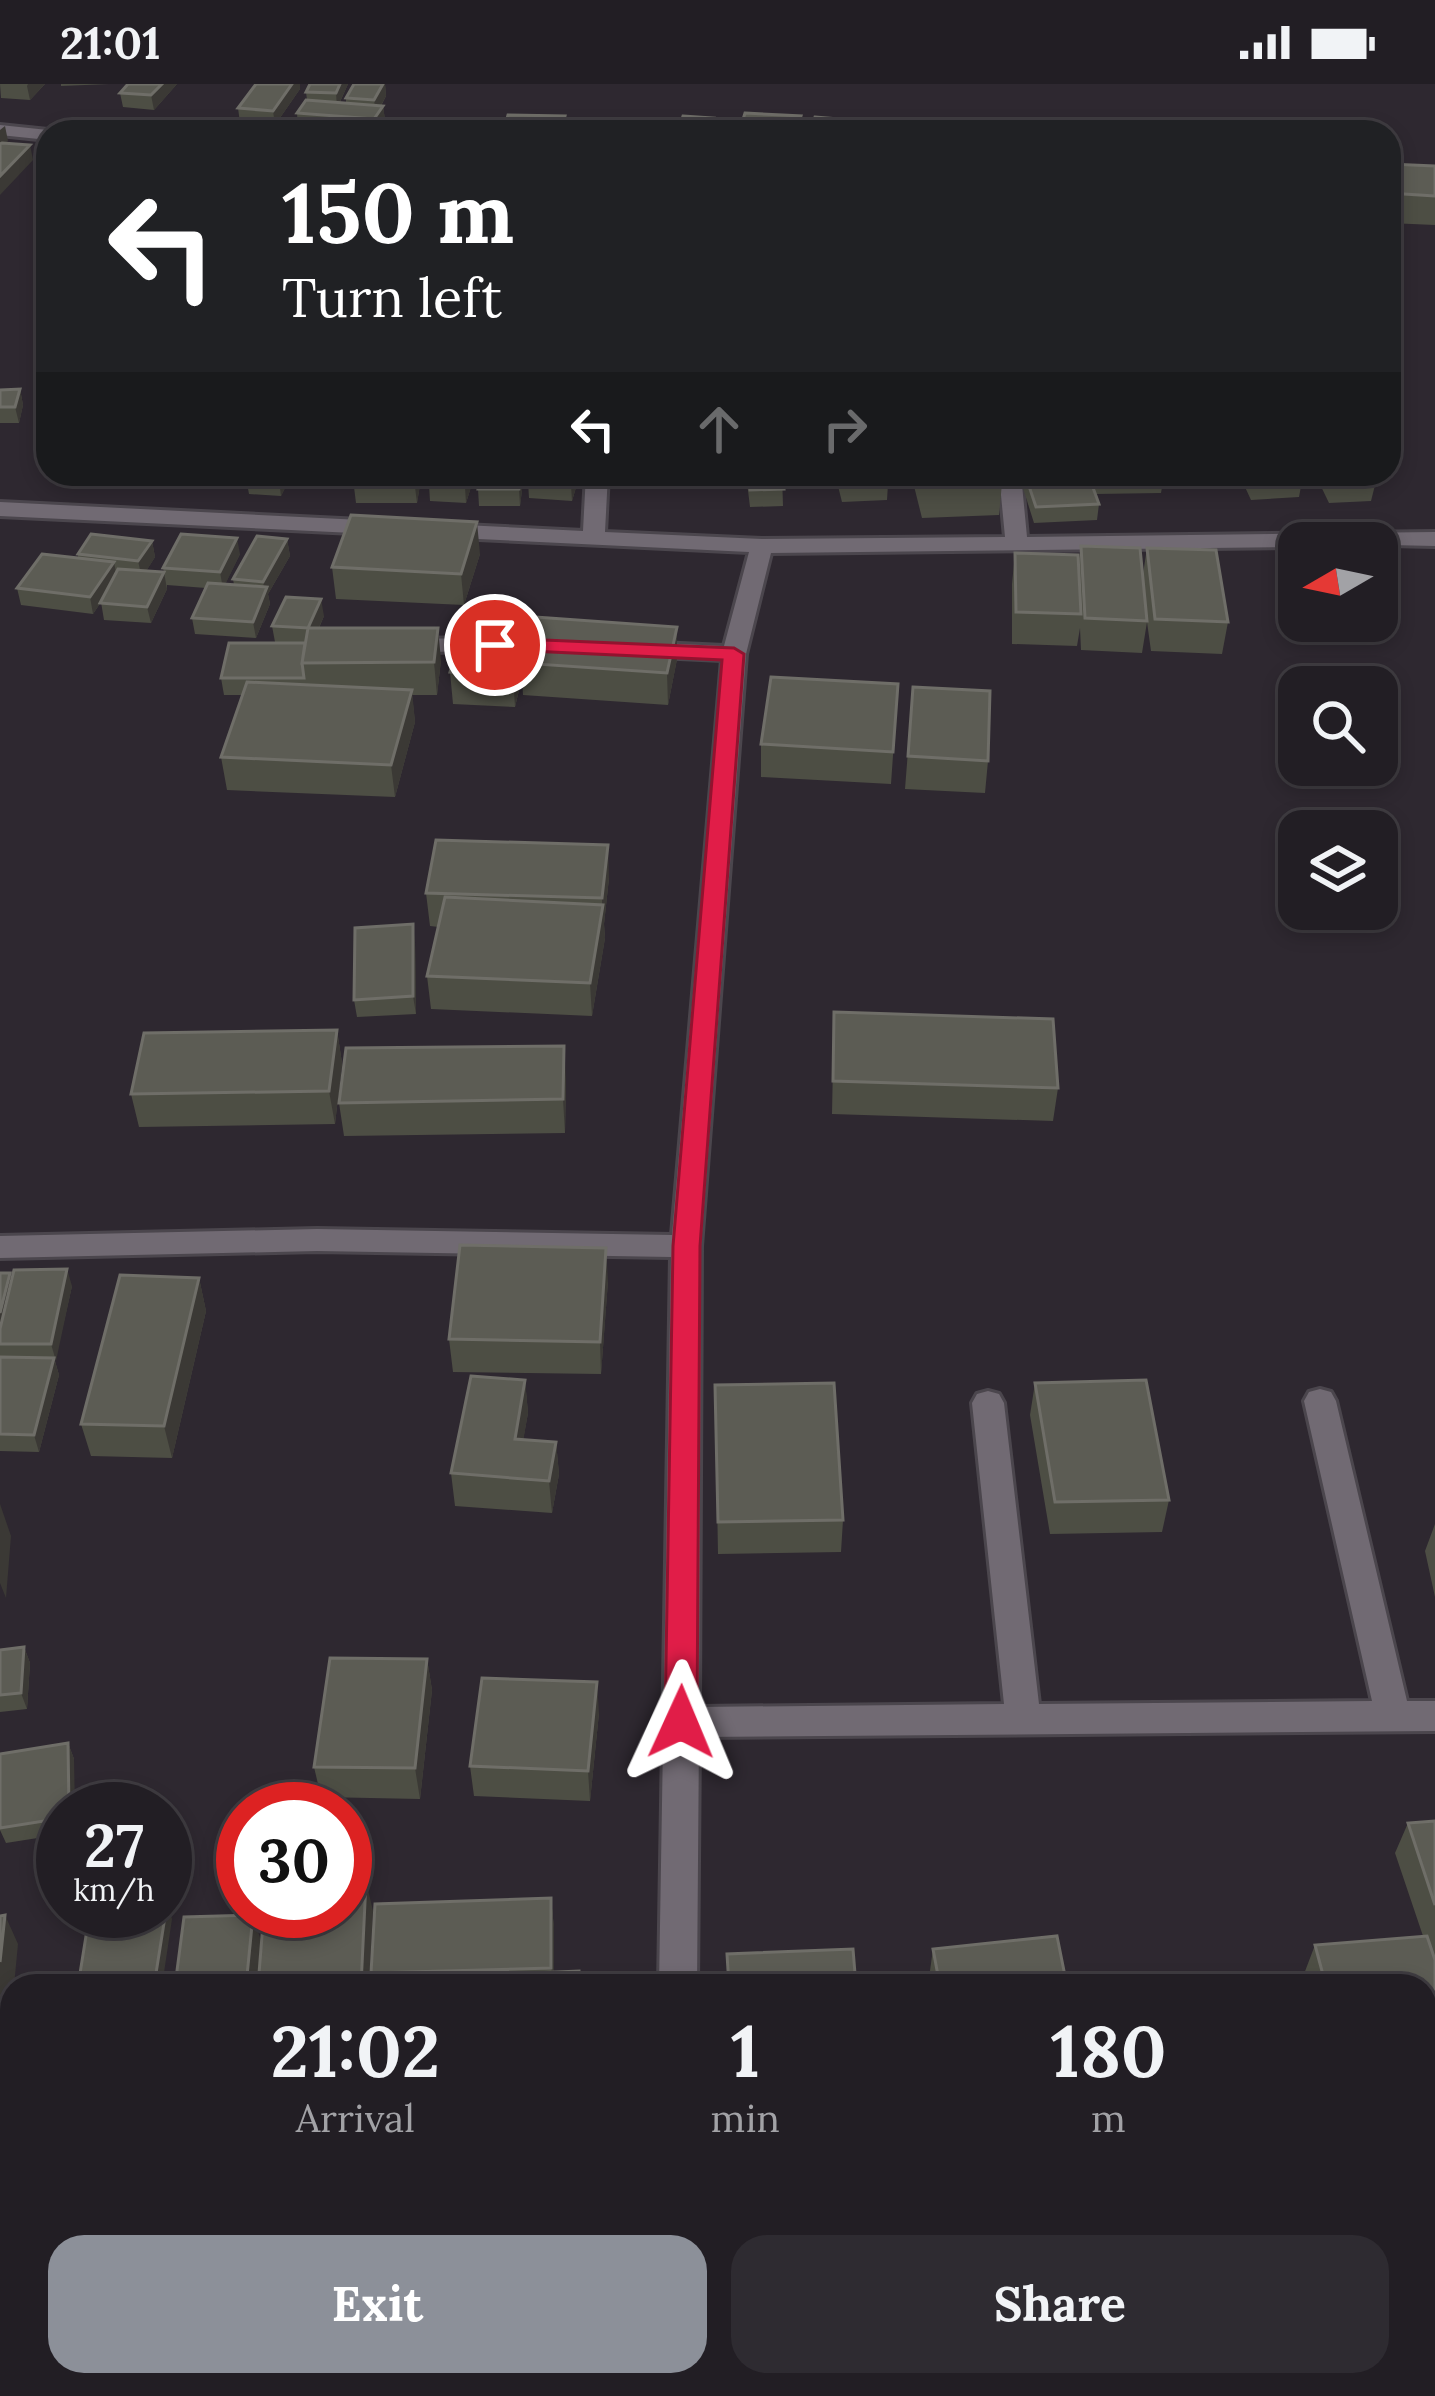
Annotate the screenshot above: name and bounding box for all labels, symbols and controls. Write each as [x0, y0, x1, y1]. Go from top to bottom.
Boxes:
text: 21:01 [60, 14, 160, 71]
text: 150 m [282, 158, 514, 266]
icon: left [84, 168, 240, 324]
text: Turn left [282, 263, 502, 332]
icon: left [560, 396, 626, 462]
icon: ahead [686, 396, 752, 462]
icon: right [812, 396, 878, 462]
north arrow [1278, 522, 1398, 642]
map controls [1278, 522, 1398, 930]
pin [444, 594, 546, 696]
icon: arrive [462, 612, 528, 678]
button: search [1278, 666, 1398, 786]
button: layers [1278, 810, 1398, 930]
position arrow [618, 1659, 744, 1785]
speed limit sign: 30 [216, 1782, 372, 1938]
text: 27 [84, 1807, 144, 1883]
text: km/h [73, 1871, 155, 1909]
text: 21:02 [270, 2005, 440, 2097]
text: 1 [731, 2005, 760, 2097]
text: 180 [1050, 2005, 1167, 2097]
text: Arrival [296, 2093, 415, 2143]
text: min [711, 2093, 780, 2143]
text: m [1091, 2093, 1126, 2143]
button: Exit [48, 2235, 707, 2373]
button: Share [731, 2235, 1389, 2373]

